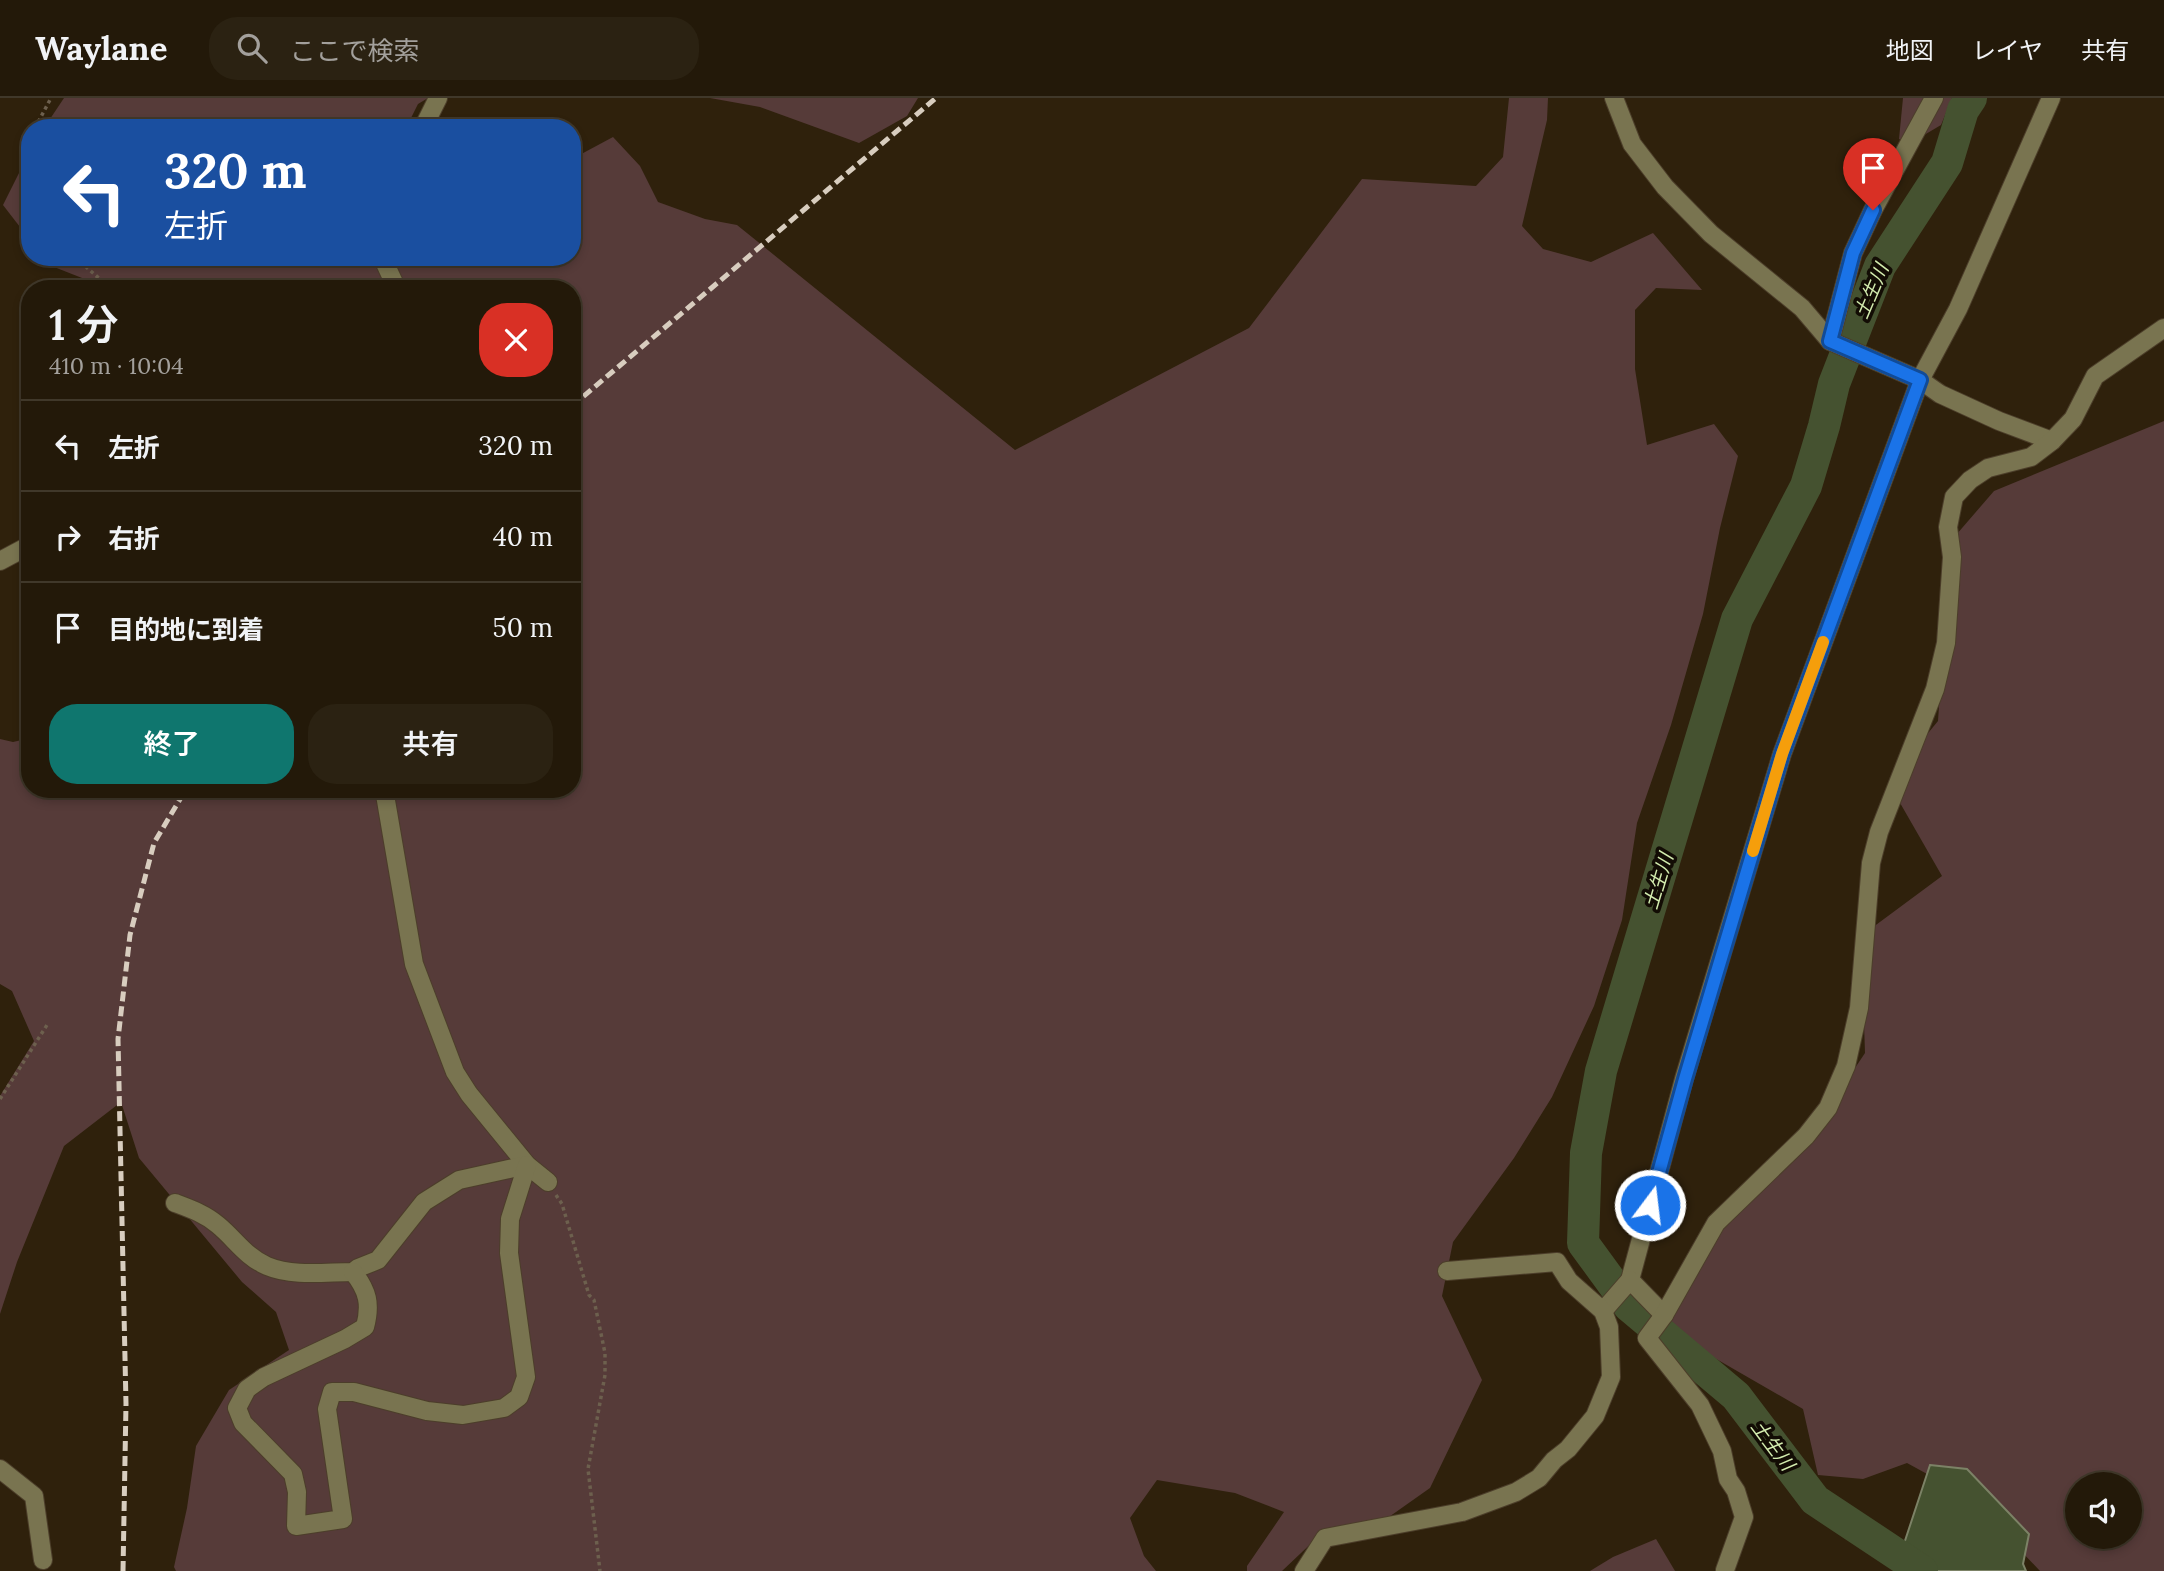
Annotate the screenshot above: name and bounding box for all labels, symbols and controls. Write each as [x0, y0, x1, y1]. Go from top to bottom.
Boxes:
search box [209, 17, 699, 80]
text: Waylane [35, 27, 167, 69]
icon: search [233, 29, 271, 67]
text: ここで検索 [289, 34, 419, 67]
text: 地図 [1886, 35, 1934, 66]
text: レイヤ [1972, 35, 2043, 66]
text: 共有 [2081, 35, 2129, 66]
pin [1843, 138, 1903, 210]
text: 320 m [164, 139, 307, 201]
icon: left [49, 147, 140, 238]
icon: arrive [1854, 149, 1892, 187]
text: 左折 [164, 205, 228, 246]
water label: 土生川 [1849, 258, 1894, 322]
text: 1 分 [49, 298, 119, 352]
button: close [479, 303, 553, 377]
text: 410 m · 10:04 [49, 351, 184, 380]
icon: left [49, 427, 87, 465]
text: 320 m [478, 429, 553, 462]
text: 左折 [108, 431, 160, 464]
icon: right [49, 518, 87, 556]
text: 40 m [493, 520, 553, 553]
text: 右折 [108, 522, 160, 555]
icon: arrive [49, 609, 87, 647]
text: 50 m [493, 611, 553, 644]
text: 目的地に到着 [108, 613, 264, 646]
button: 終了 [49, 704, 294, 784]
button: 共有 [308, 704, 553, 784]
water label: 土生川 [1638, 848, 1678, 912]
position arrow [1613, 1168, 1687, 1242]
water label: 土生川 [1746, 1415, 1801, 1477]
map controls [2065, 1472, 2142, 1549]
button: sound [2065, 1472, 2142, 1549]

